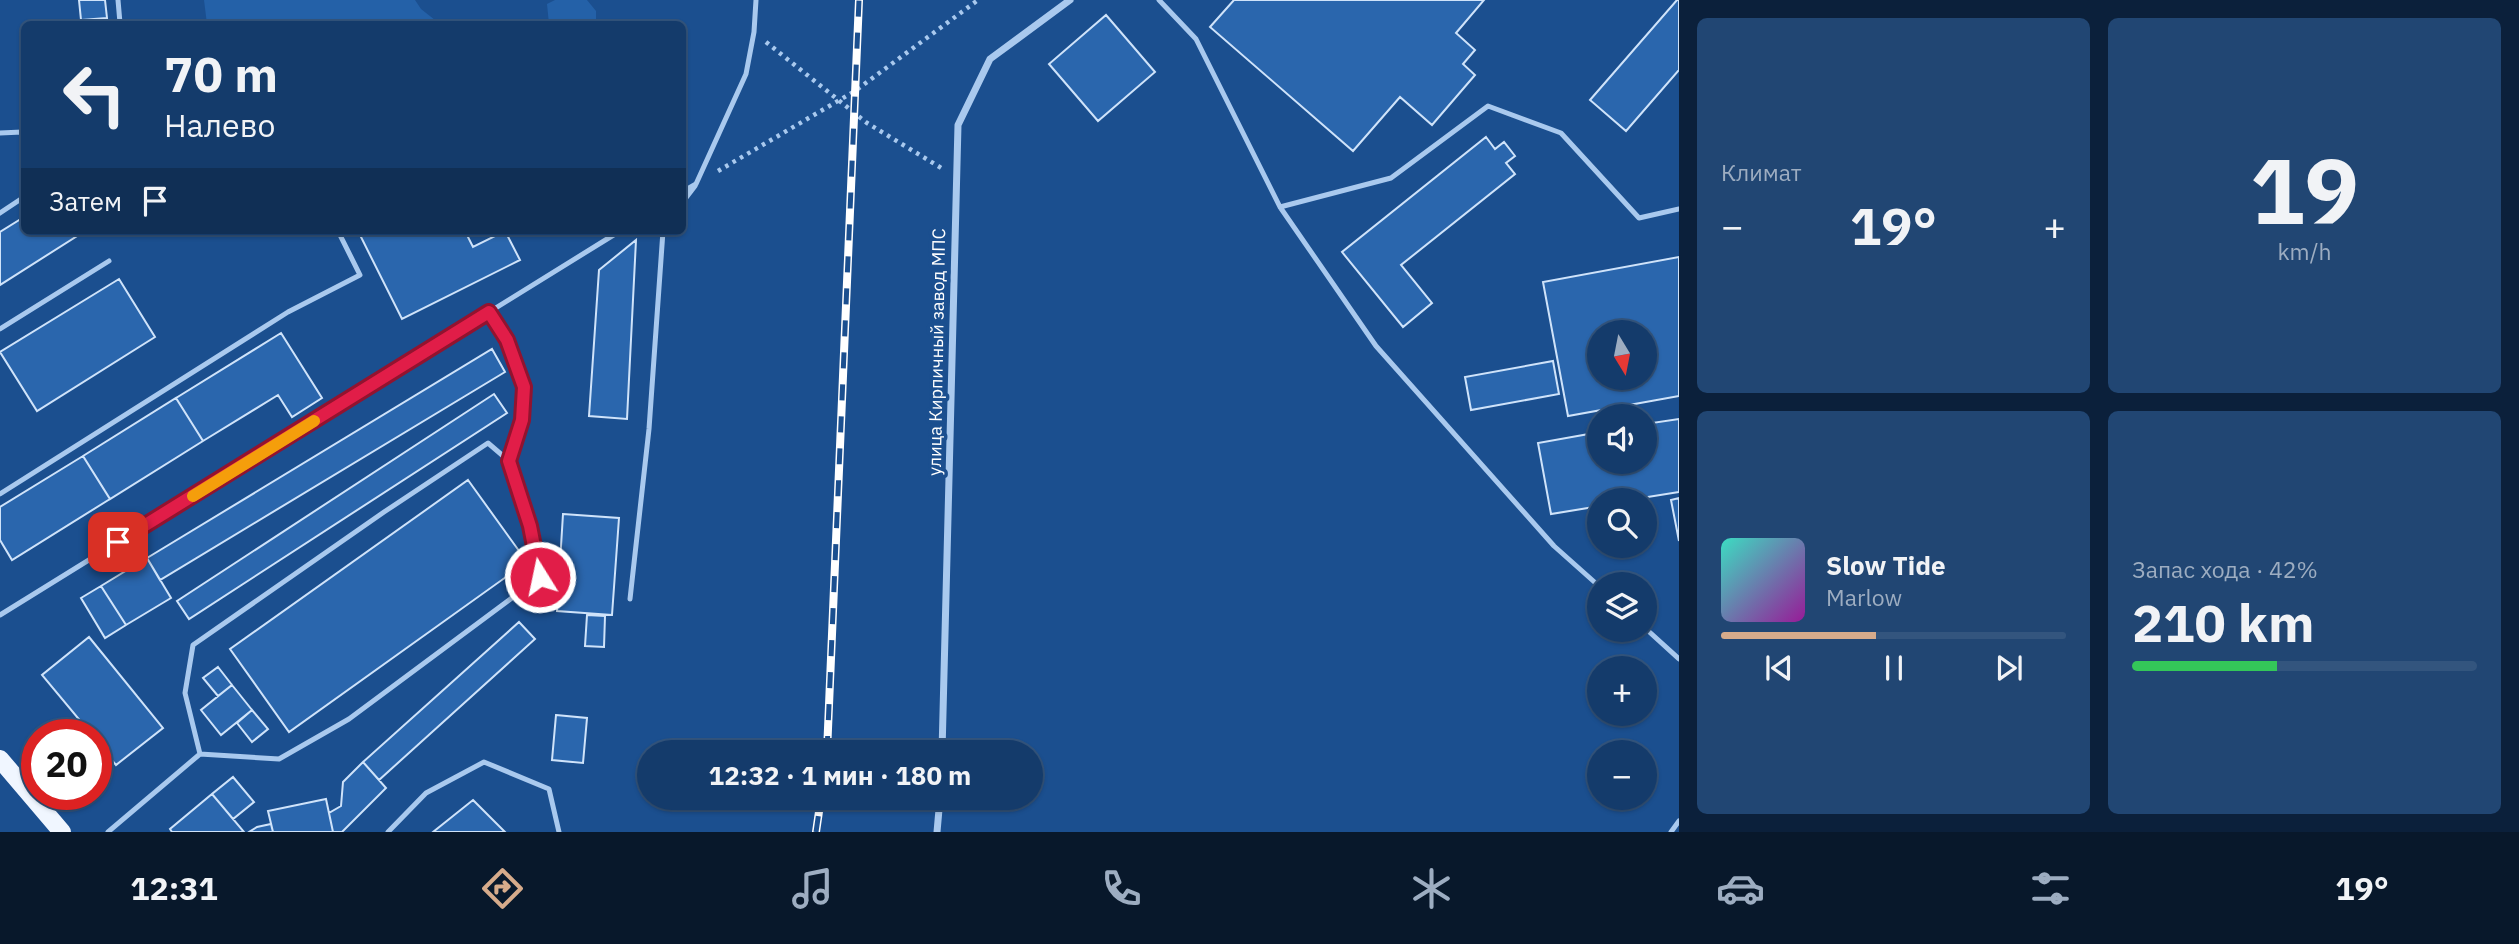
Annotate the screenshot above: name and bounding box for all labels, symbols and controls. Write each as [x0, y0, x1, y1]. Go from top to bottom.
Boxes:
text: 70 m [164, 42, 278, 105]
icon: left [49, 49, 140, 140]
text: Налево [164, 104, 275, 146]
text: 19 [2250, 131, 2359, 249]
text: Климат [1721, 157, 1802, 187]
icon: arrive [136, 182, 174, 220]
text: Затем [49, 184, 122, 218]
text: 19° [1850, 192, 1937, 259]
text: − [1721, 201, 1744, 250]
text: + [2043, 201, 2066, 250]
street label: улица Кирпичный завод МПС [923, 228, 950, 476]
text: km/h [2277, 236, 2332, 266]
north arrow [1587, 320, 1657, 390]
map controls [1587, 320, 1657, 810]
button: sound [1587, 404, 1657, 474]
button: search [1587, 488, 1657, 558]
pin [88, 512, 148, 572]
icon: arrive [99, 523, 137, 561]
position arrow [503, 540, 577, 614]
text: Slow Tide [1826, 548, 1946, 582]
text: Запас хода · 42% [2132, 554, 2318, 584]
button: layers [1587, 572, 1657, 642]
text: Marlow [1826, 582, 1902, 612]
text: 210 km [2132, 589, 2314, 656]
icon: previous [1760, 649, 1798, 687]
icon: pause [1875, 649, 1913, 687]
icon: next [1990, 649, 2028, 687]
button: + [1587, 656, 1657, 726]
speed limit sign: 20 [21, 719, 112, 810]
button: − [1587, 740, 1657, 810]
text: 12:32 · 1 мин · 180 m [709, 758, 971, 792]
icon: directions [478, 864, 527, 913]
icon: music [788, 864, 837, 913]
icon: phone [1097, 864, 1146, 913]
icon: climate [1407, 864, 1456, 913]
icon: car [1716, 864, 1765, 913]
icon: filters [2026, 864, 2075, 913]
text: 12:31 [130, 867, 218, 909]
text: 19° [2335, 867, 2389, 909]

